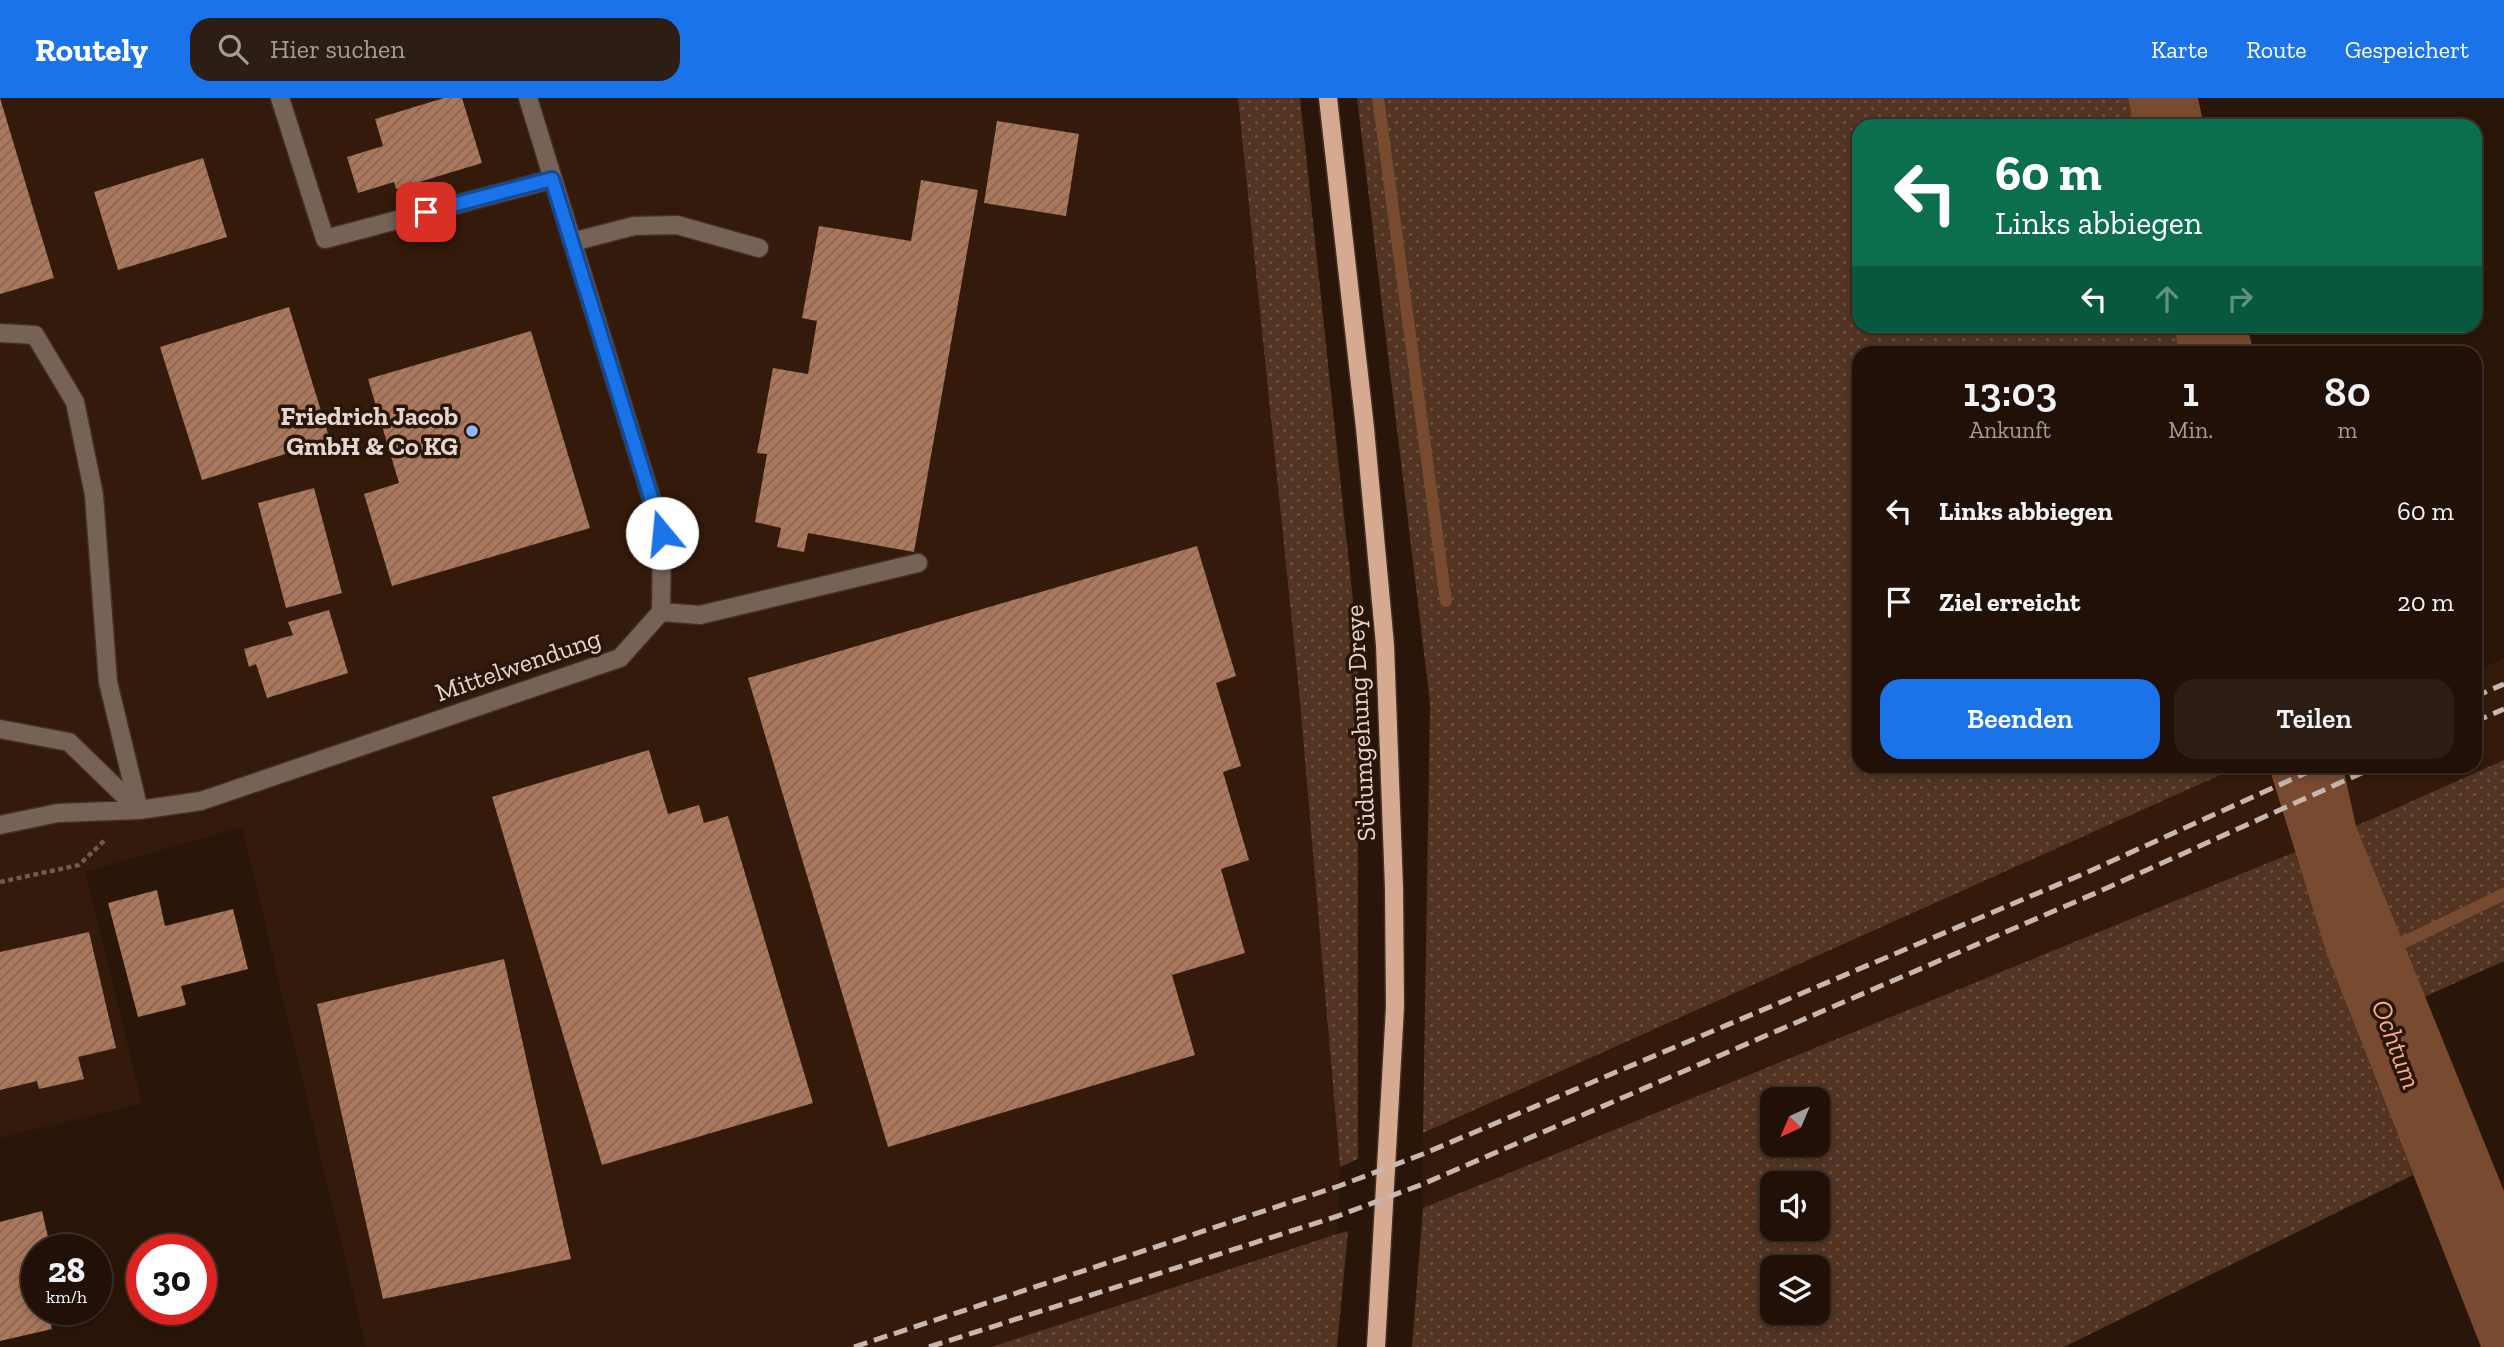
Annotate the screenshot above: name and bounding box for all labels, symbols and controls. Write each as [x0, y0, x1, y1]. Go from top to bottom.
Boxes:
search box [190, 18, 680, 81]
text: Routely [35, 30, 148, 69]
icon: search [214, 30, 252, 68]
text: Hier suchen [270, 33, 405, 65]
text: Karte [2151, 35, 2208, 64]
text: Route [2246, 35, 2307, 64]
text: Gespeichert [2345, 35, 2469, 64]
text: 60 m [1995, 144, 2102, 203]
icon: left [1880, 147, 1971, 238]
pin [396, 182, 456, 242]
icon: arrive [407, 193, 445, 231]
text: Links abbiegen [1995, 204, 2202, 242]
icon: left [2075, 280, 2113, 318]
icon: ahead [2148, 280, 2186, 318]
icon: right [2221, 280, 2259, 318]
text: 13:03 [1963, 366, 2057, 417]
text: 1 [2182, 366, 2199, 417]
text: 80 [2324, 366, 2371, 417]
place label: Friedrich Jacob GmbH & Co KG [280, 400, 458, 462]
text: Ankunft [1969, 416, 2051, 444]
text: Min. [2168, 416, 2213, 444]
text: m [2338, 416, 2357, 444]
marker: Friedrich Jacob GmbH & Co KG [464, 423, 480, 439]
icon: left [1880, 492, 1918, 530]
text: Links abbiegen [1939, 495, 2113, 527]
text: 60 m [2397, 495, 2454, 527]
position arrow [625, 496, 699, 570]
icon: arrive [1880, 583, 1918, 621]
text: Ziel erreicht [1939, 586, 2080, 618]
text: 20 m [2397, 586, 2454, 618]
street label: Südumgehung Dreye [1338, 604, 1382, 842]
street label: Mittelwendung [431, 622, 605, 708]
button: Beenden [1880, 679, 2160, 759]
button: Teilen [2174, 679, 2454, 759]
water label: Ochtum [2365, 995, 2429, 1093]
north arrow [1760, 1087, 1830, 1157]
map controls [1760, 1087, 1830, 1325]
button: sound [1760, 1171, 1830, 1241]
speed limit sign: 30 [126, 1234, 217, 1325]
text: 28 [48, 1249, 85, 1291]
button: layers [1760, 1255, 1830, 1325]
text: km/h [46, 1286, 87, 1308]

